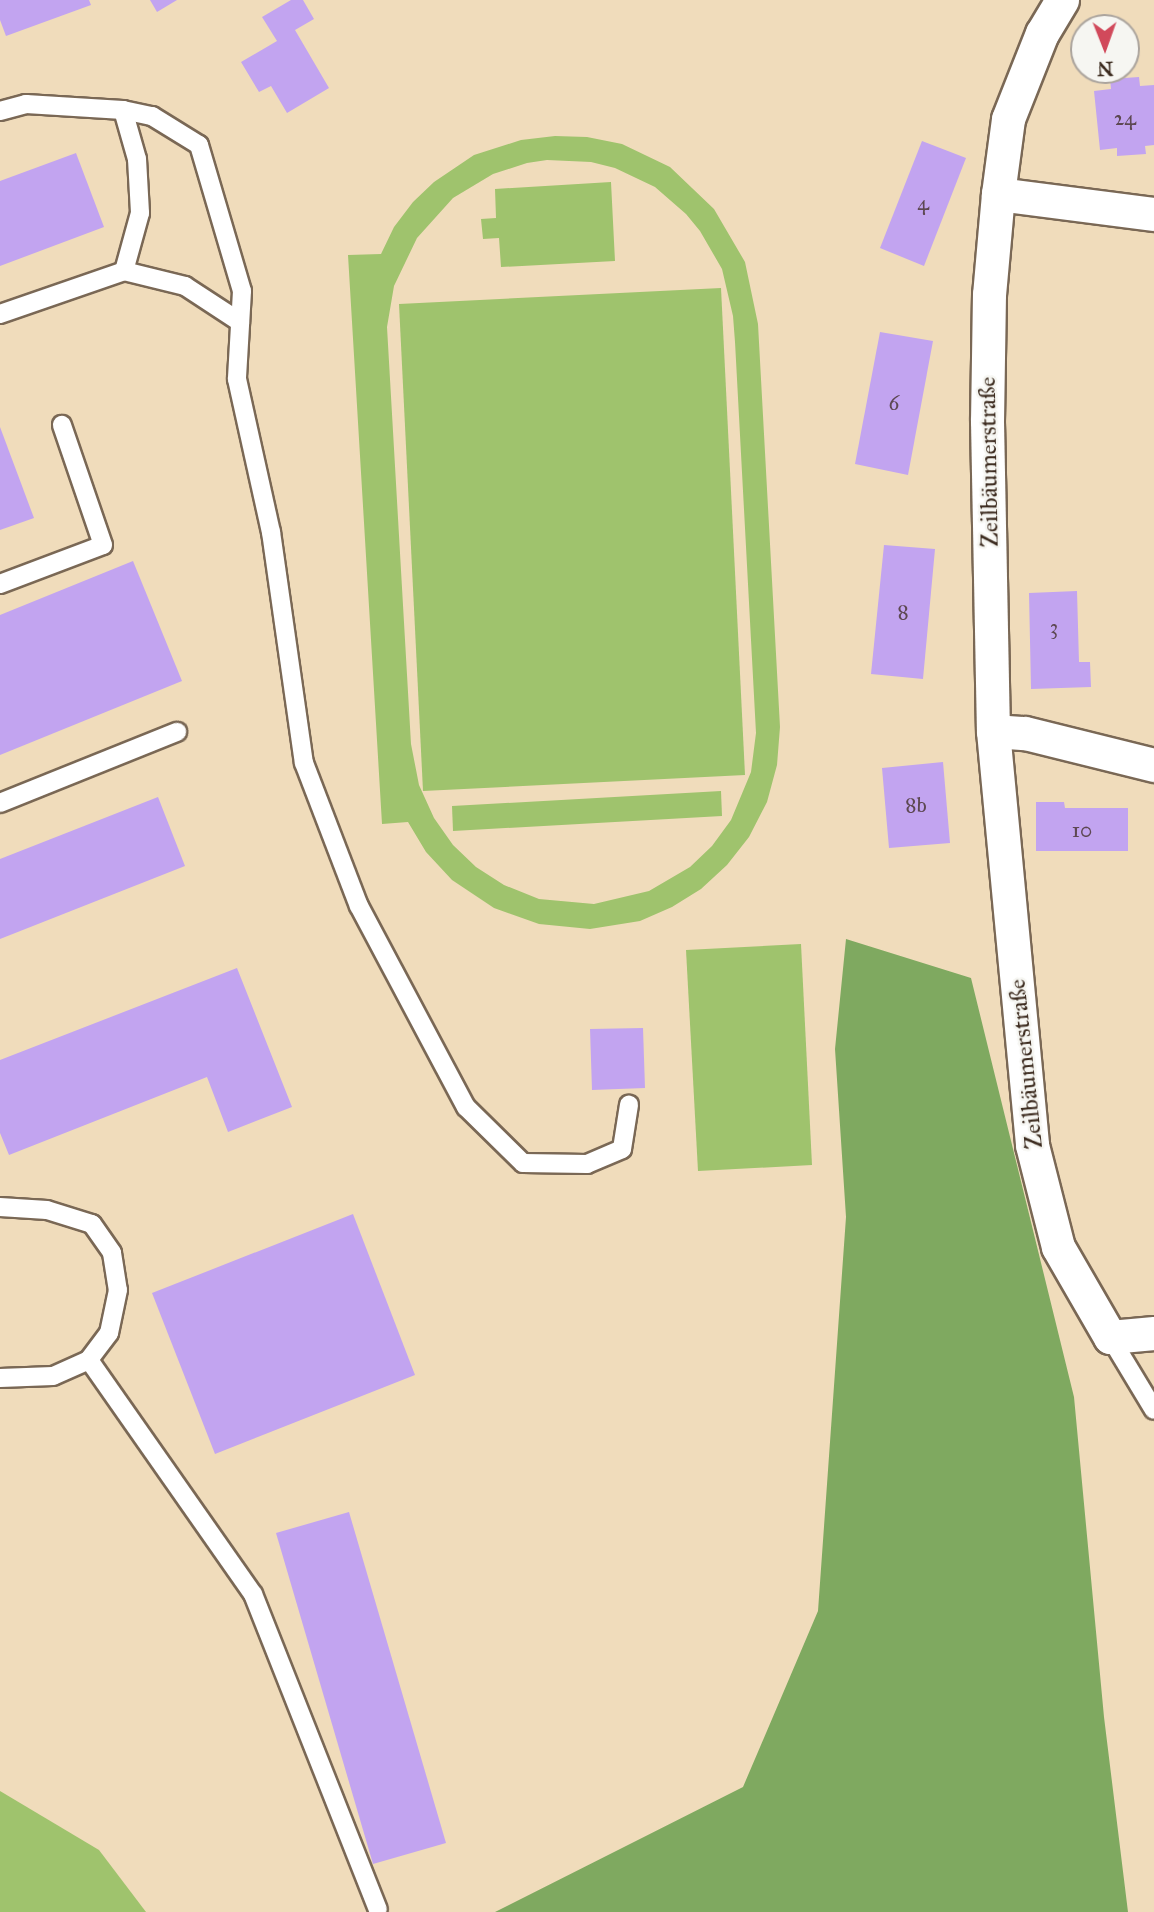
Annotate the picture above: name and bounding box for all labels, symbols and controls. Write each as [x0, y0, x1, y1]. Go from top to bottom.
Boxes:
north arrow [1070, 14, 1140, 84]
text: N [1097, 57, 1114, 80]
house number: 24 [1114, 105, 1136, 131]
house number: 4 [917, 190, 929, 216]
street label: Zeilbäumerstraße [973, 376, 1005, 548]
house number: 6 [889, 390, 899, 416]
house number: 8 [897, 599, 909, 625]
house number: 3 [1050, 614, 1058, 640]
house number: 8b [905, 792, 927, 818]
house number: 10 [1072, 817, 1092, 843]
street label: Zeilbäumerstraße [1003, 978, 1049, 1150]

